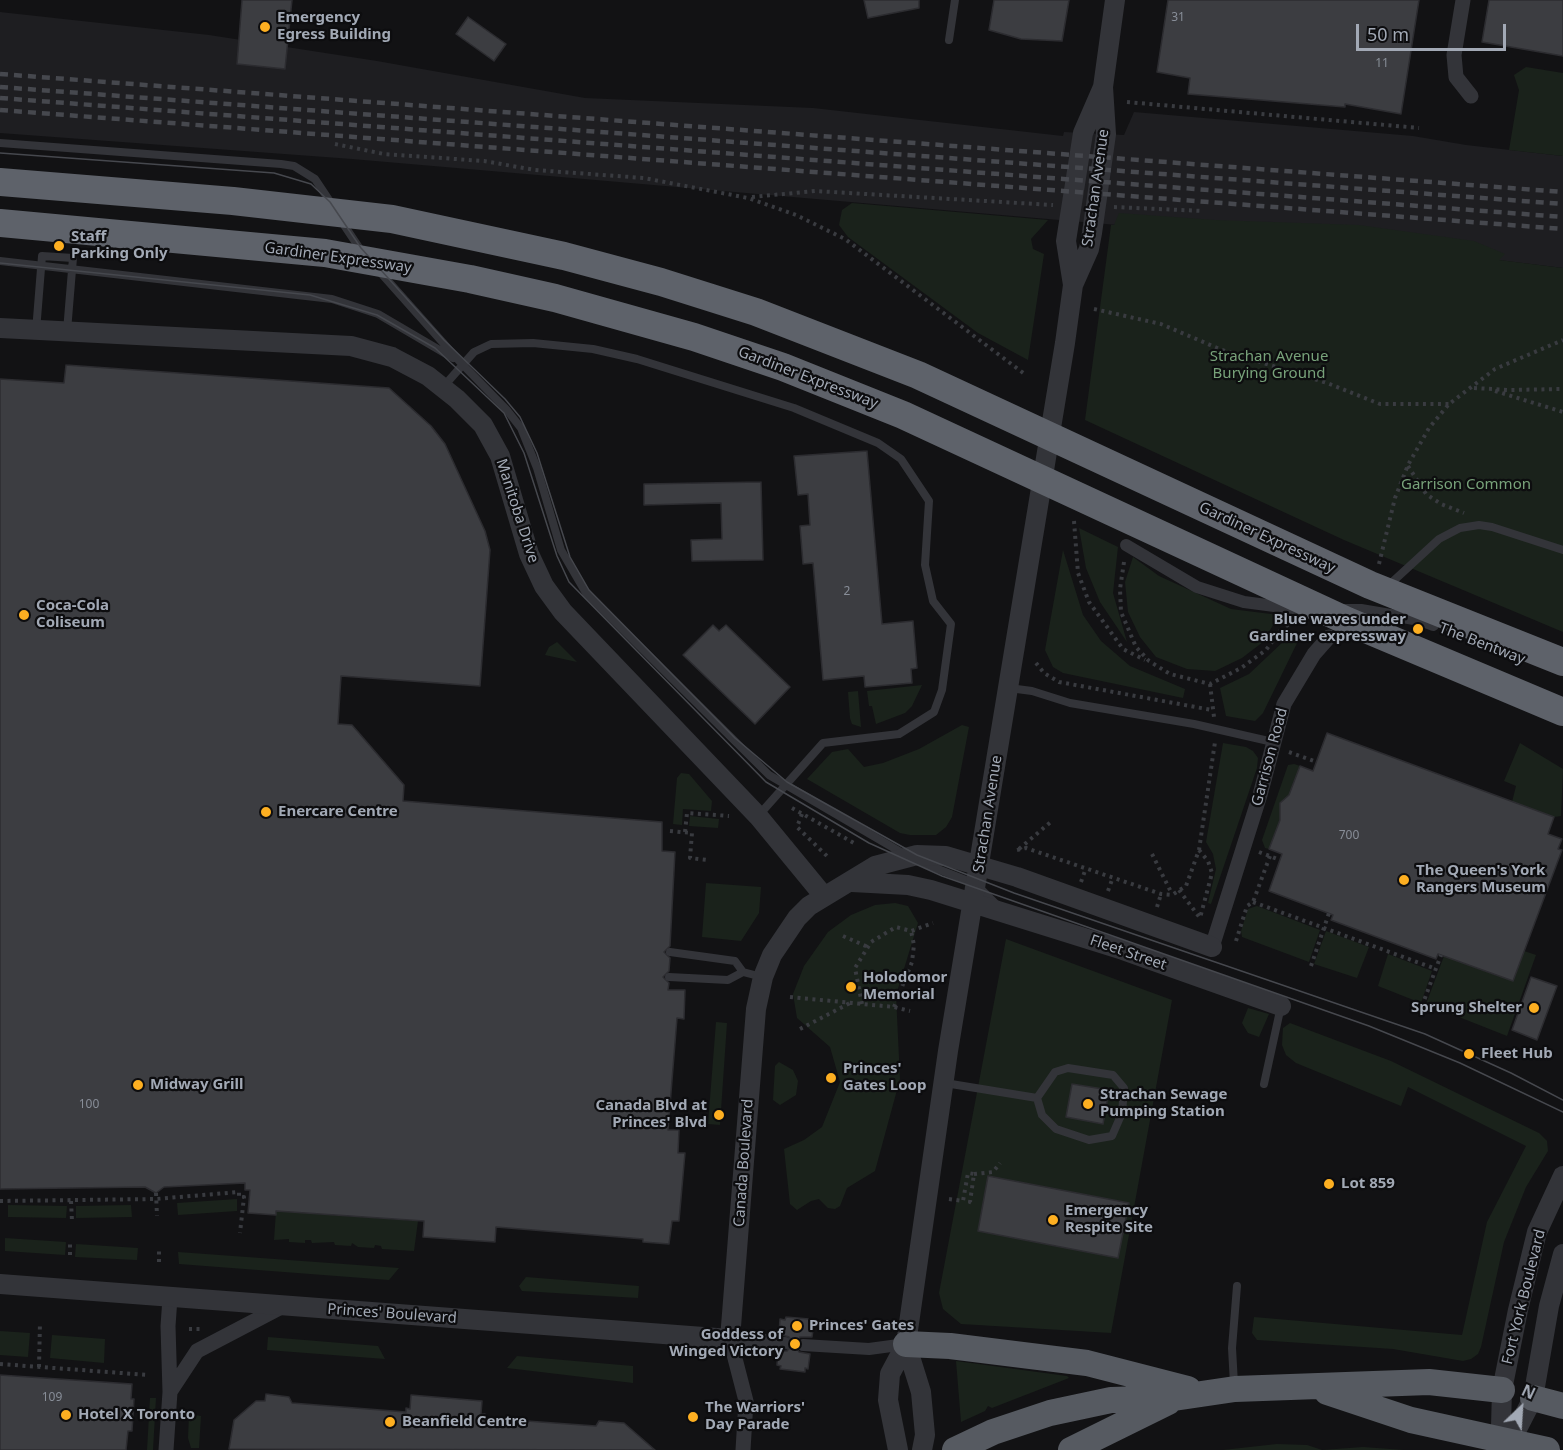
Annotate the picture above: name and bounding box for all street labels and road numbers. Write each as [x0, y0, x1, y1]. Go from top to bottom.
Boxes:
street label: Strachan Avenue [1079, 128, 1113, 248]
street label: Gardiner Expressway [263, 239, 413, 277]
street label: Gardiner Expressway [736, 343, 880, 413]
street label: Manitoba Drive [492, 457, 542, 565]
street label: Gardiner Expressway [1196, 499, 1338, 577]
street label: The Bentway [1436, 619, 1528, 669]
street label: Garrison Road [1248, 706, 1292, 808]
street label: Strachan Avenue [970, 754, 1006, 874]
street label: Fleet Street [1087, 932, 1169, 974]
street label: Canada Boulevard [731, 1098, 757, 1228]
street label: Fort York Boulevard [1499, 1228, 1549, 1366]
street label: Princes' Boulevard [327, 1300, 457, 1328]

